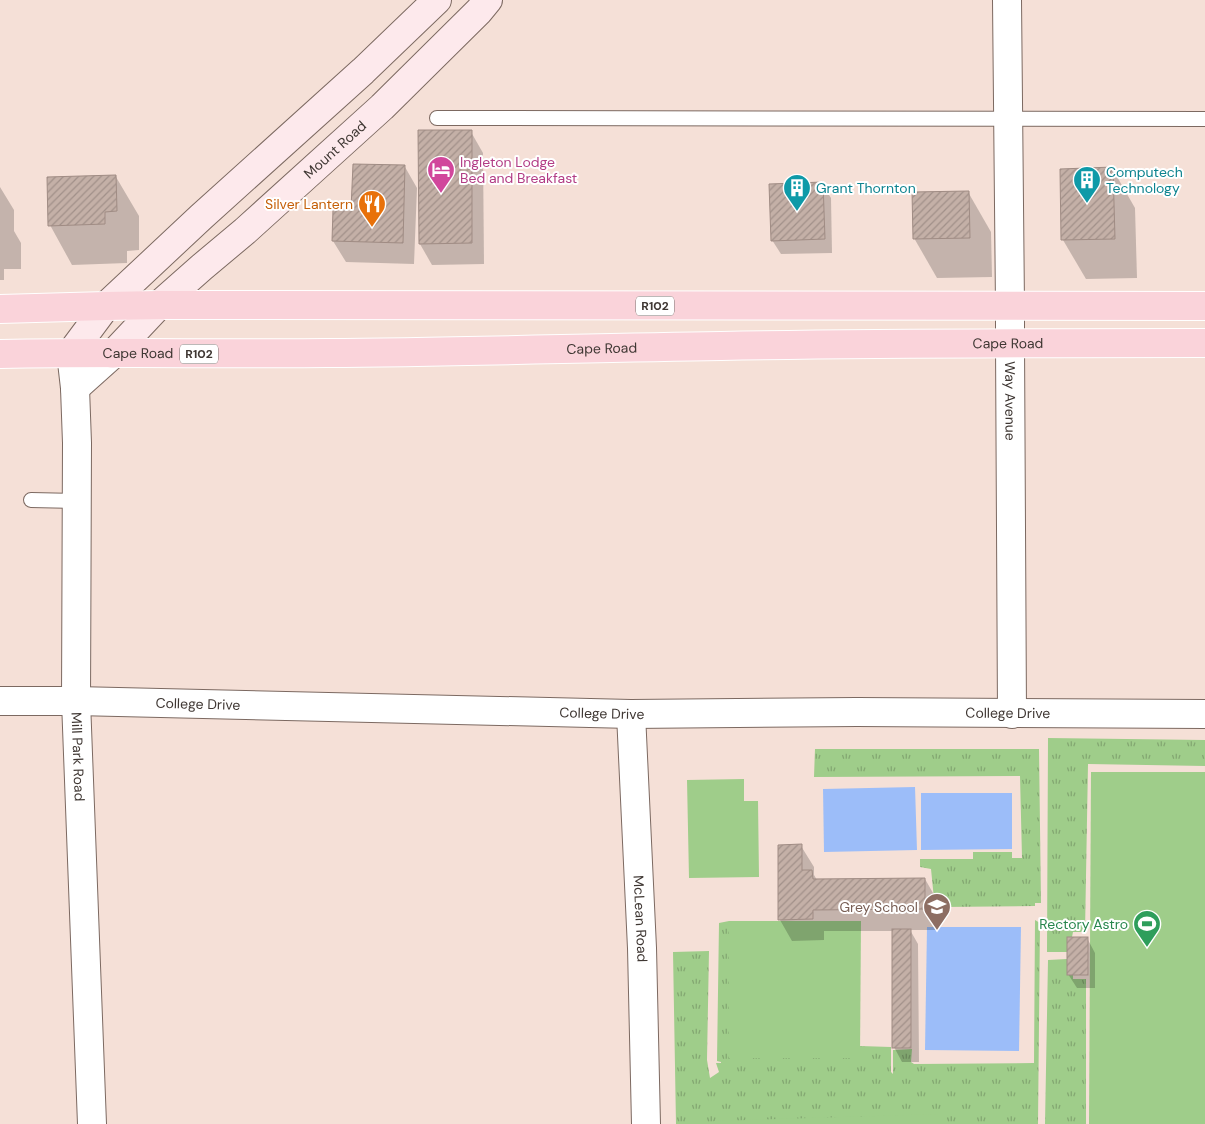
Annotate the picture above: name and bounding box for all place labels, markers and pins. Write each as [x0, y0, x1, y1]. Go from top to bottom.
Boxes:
place label: Ingleton Lodge Bed and Breakfast [460, 153, 577, 187]
hotel icon: Ingleton Lodge Bed and Breakfast [426, 155, 456, 194]
place label: Computech Technology [1106, 163, 1183, 197]
building icon: Computech Technology [1072, 165, 1102, 204]
building icon: Grant Thornton [782, 173, 812, 212]
place label: Grant Thornton [816, 179, 916, 197]
restaurant icon: Silver Lantern [357, 189, 387, 228]
place label: Silver Lantern [265, 195, 353, 213]
school or university icon: Grey School [922, 892, 952, 931]
place label: Grey School [839, 898, 918, 916]
sports icon: Rectory Astro [1132, 909, 1162, 948]
place label: Rectory Astro [1039, 915, 1128, 933]

